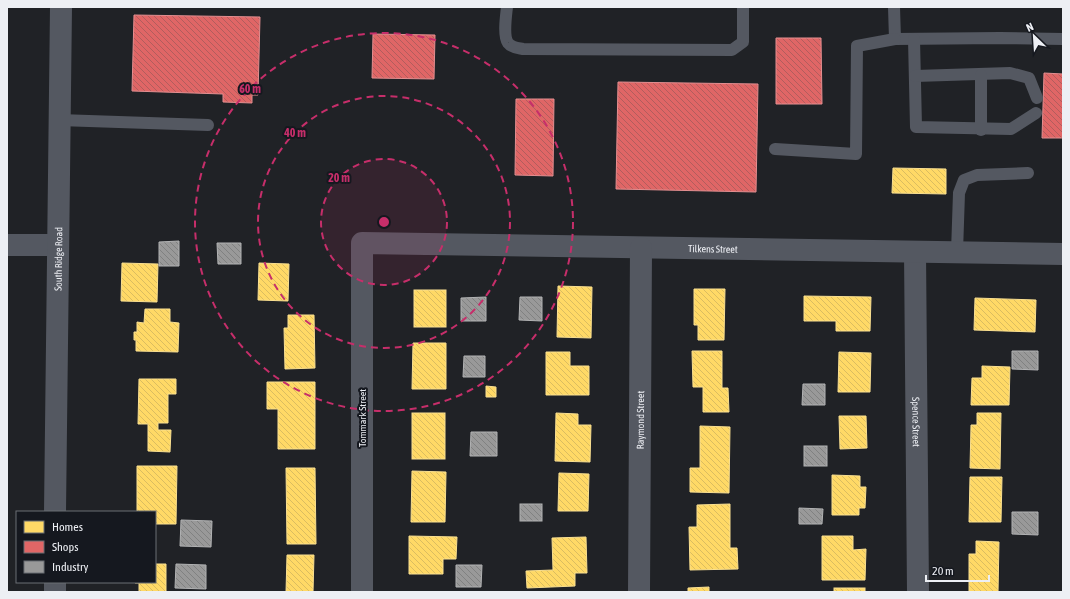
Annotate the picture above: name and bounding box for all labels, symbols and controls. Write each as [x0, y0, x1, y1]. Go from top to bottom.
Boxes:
north arrow [1014, 16, 1054, 56]
text: N [1024, 20, 1035, 34]
text: 60 m [239, 82, 261, 96]
text: 40 m [283, 126, 306, 140]
text: 20 m [328, 171, 350, 185]
centre of rings [377, 215, 391, 229]
street label: South Ridge Road [53, 227, 64, 291]
street label: Tilkens Street [688, 243, 738, 255]
street label: Tommark Street [357, 389, 368, 447]
street label: Raymond Street [635, 391, 646, 449]
street label: Spence Street [910, 397, 922, 447]
legend [16, 511, 156, 583]
text: Homes [52, 520, 83, 534]
text: Shops [52, 540, 78, 554]
scale bar [926, 557, 989, 583]
text: Industry [52, 560, 89, 574]
text: 20 m [932, 564, 954, 578]

